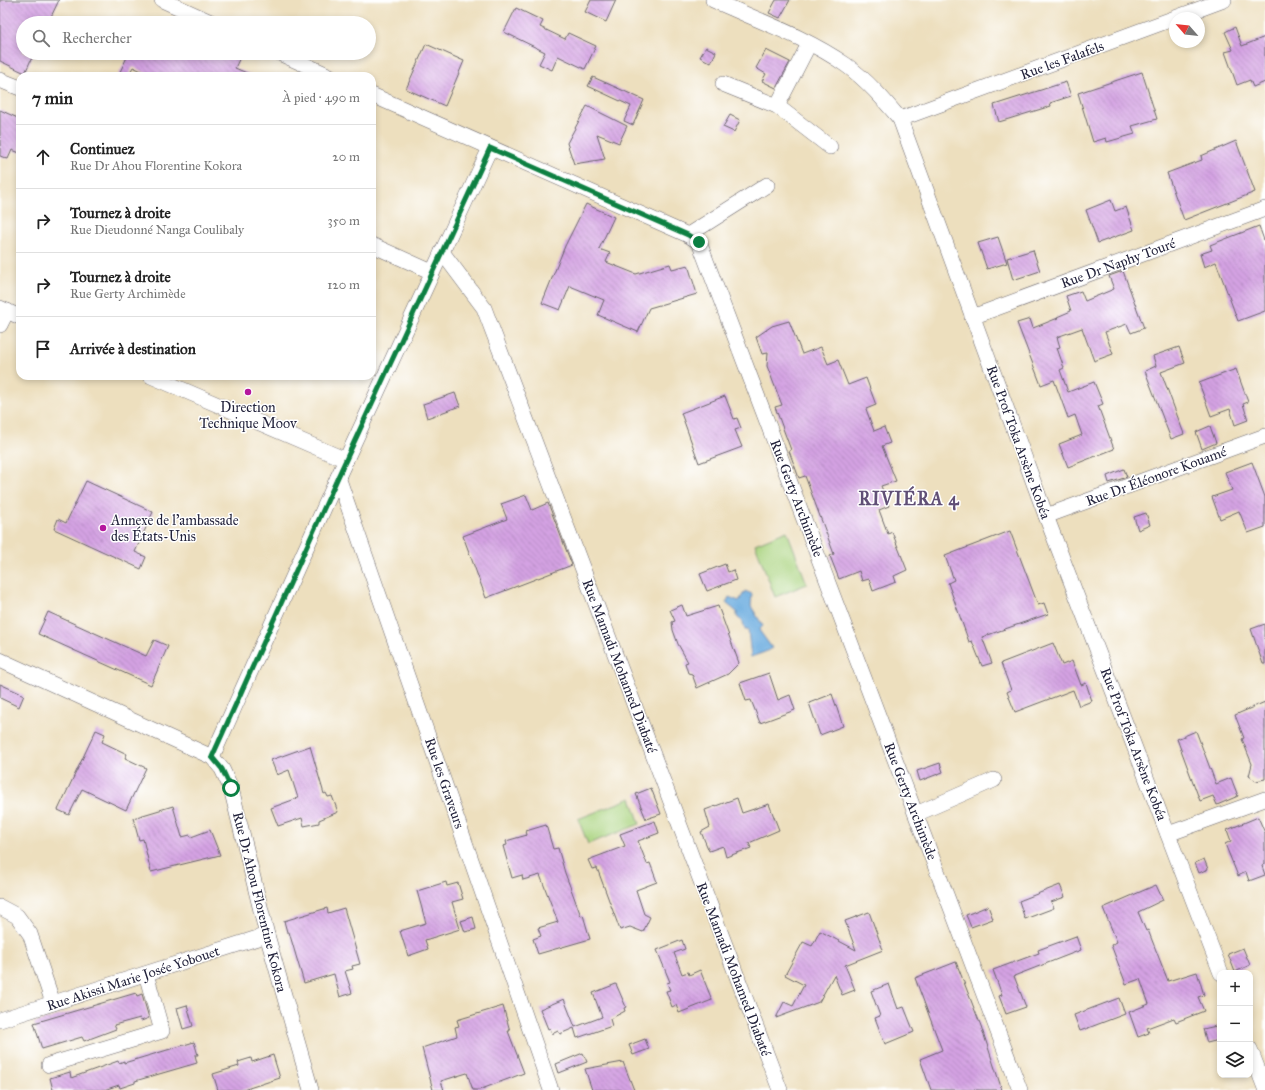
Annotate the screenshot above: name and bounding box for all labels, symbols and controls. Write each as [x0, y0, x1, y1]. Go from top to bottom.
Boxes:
north arrow [1169, 12, 1205, 48]
search box [16, 16, 376, 60]
icon: search [30, 27, 52, 49]
text: Rechercher [62, 29, 132, 47]
street label: Rue les Falafels [1018, 38, 1106, 83]
text: 7 min [32, 88, 73, 109]
text: À pied · 490 m [283, 90, 360, 106]
text: Continuez [70, 140, 135, 158]
icon: ahead [32, 146, 54, 168]
text: 20 m [332, 149, 360, 165]
text: Rue Dr Ahou Florentine Kokora [70, 158, 242, 174]
text: Tournez à droite [70, 204, 171, 222]
icon: right [32, 210, 54, 232]
text: 350 m [327, 213, 360, 229]
text: Rue Dieudonné Nanga Coulibaly [70, 222, 244, 238]
route end [690, 233, 708, 251]
street label: Rue Dr Naphy Touré [1058, 235, 1178, 292]
text: Tournez à droite [70, 268, 171, 286]
icon: right [32, 274, 54, 296]
text: 120 m [327, 277, 360, 293]
text: Rue Gerty Archimède [70, 286, 186, 302]
icon: arrive [32, 338, 54, 360]
text: Arrivée à destination [70, 340, 196, 358]
street label: Rue Prof Toka Arsène Kobéa [983, 363, 1054, 521]
marker: Direction Technique Moov [243, 387, 253, 397]
place label: Direction Technique Moov [199, 399, 298, 433]
street label: Rue Gerty Archimède [766, 437, 827, 559]
street label: Rue Dr Éléonore Kouamé [1083, 441, 1229, 510]
district label: RIVIÉRA 4 [858, 485, 960, 511]
place label: Annexe de l'ambassade des États-Unis [110, 512, 239, 545]
marker: Annexe de l'ambassade des États-Unis [98, 523, 108, 533]
street label: Rue Mamadi Mohamed Diabaté [578, 577, 661, 756]
street label: Rue Prof Toka Arsène Kobéa [1096, 665, 1171, 823]
street label: Rue les Graveurs [421, 735, 468, 831]
street label: Rue Gerty Archimède [880, 740, 941, 862]
route start [222, 779, 240, 797]
street label: Rue Dr Ahou Florentine Kokora [229, 810, 290, 994]
street label: Rue Mamadi Mohamed Diabaté [692, 880, 775, 1059]
street label: Rue Akissi Marie Josée Yobouet [45, 942, 222, 1015]
map controls [1217, 970, 1253, 1078]
button: + [1217, 970, 1253, 1006]
button: − [1217, 1006, 1253, 1042]
button: layers [1217, 1042, 1253, 1078]

